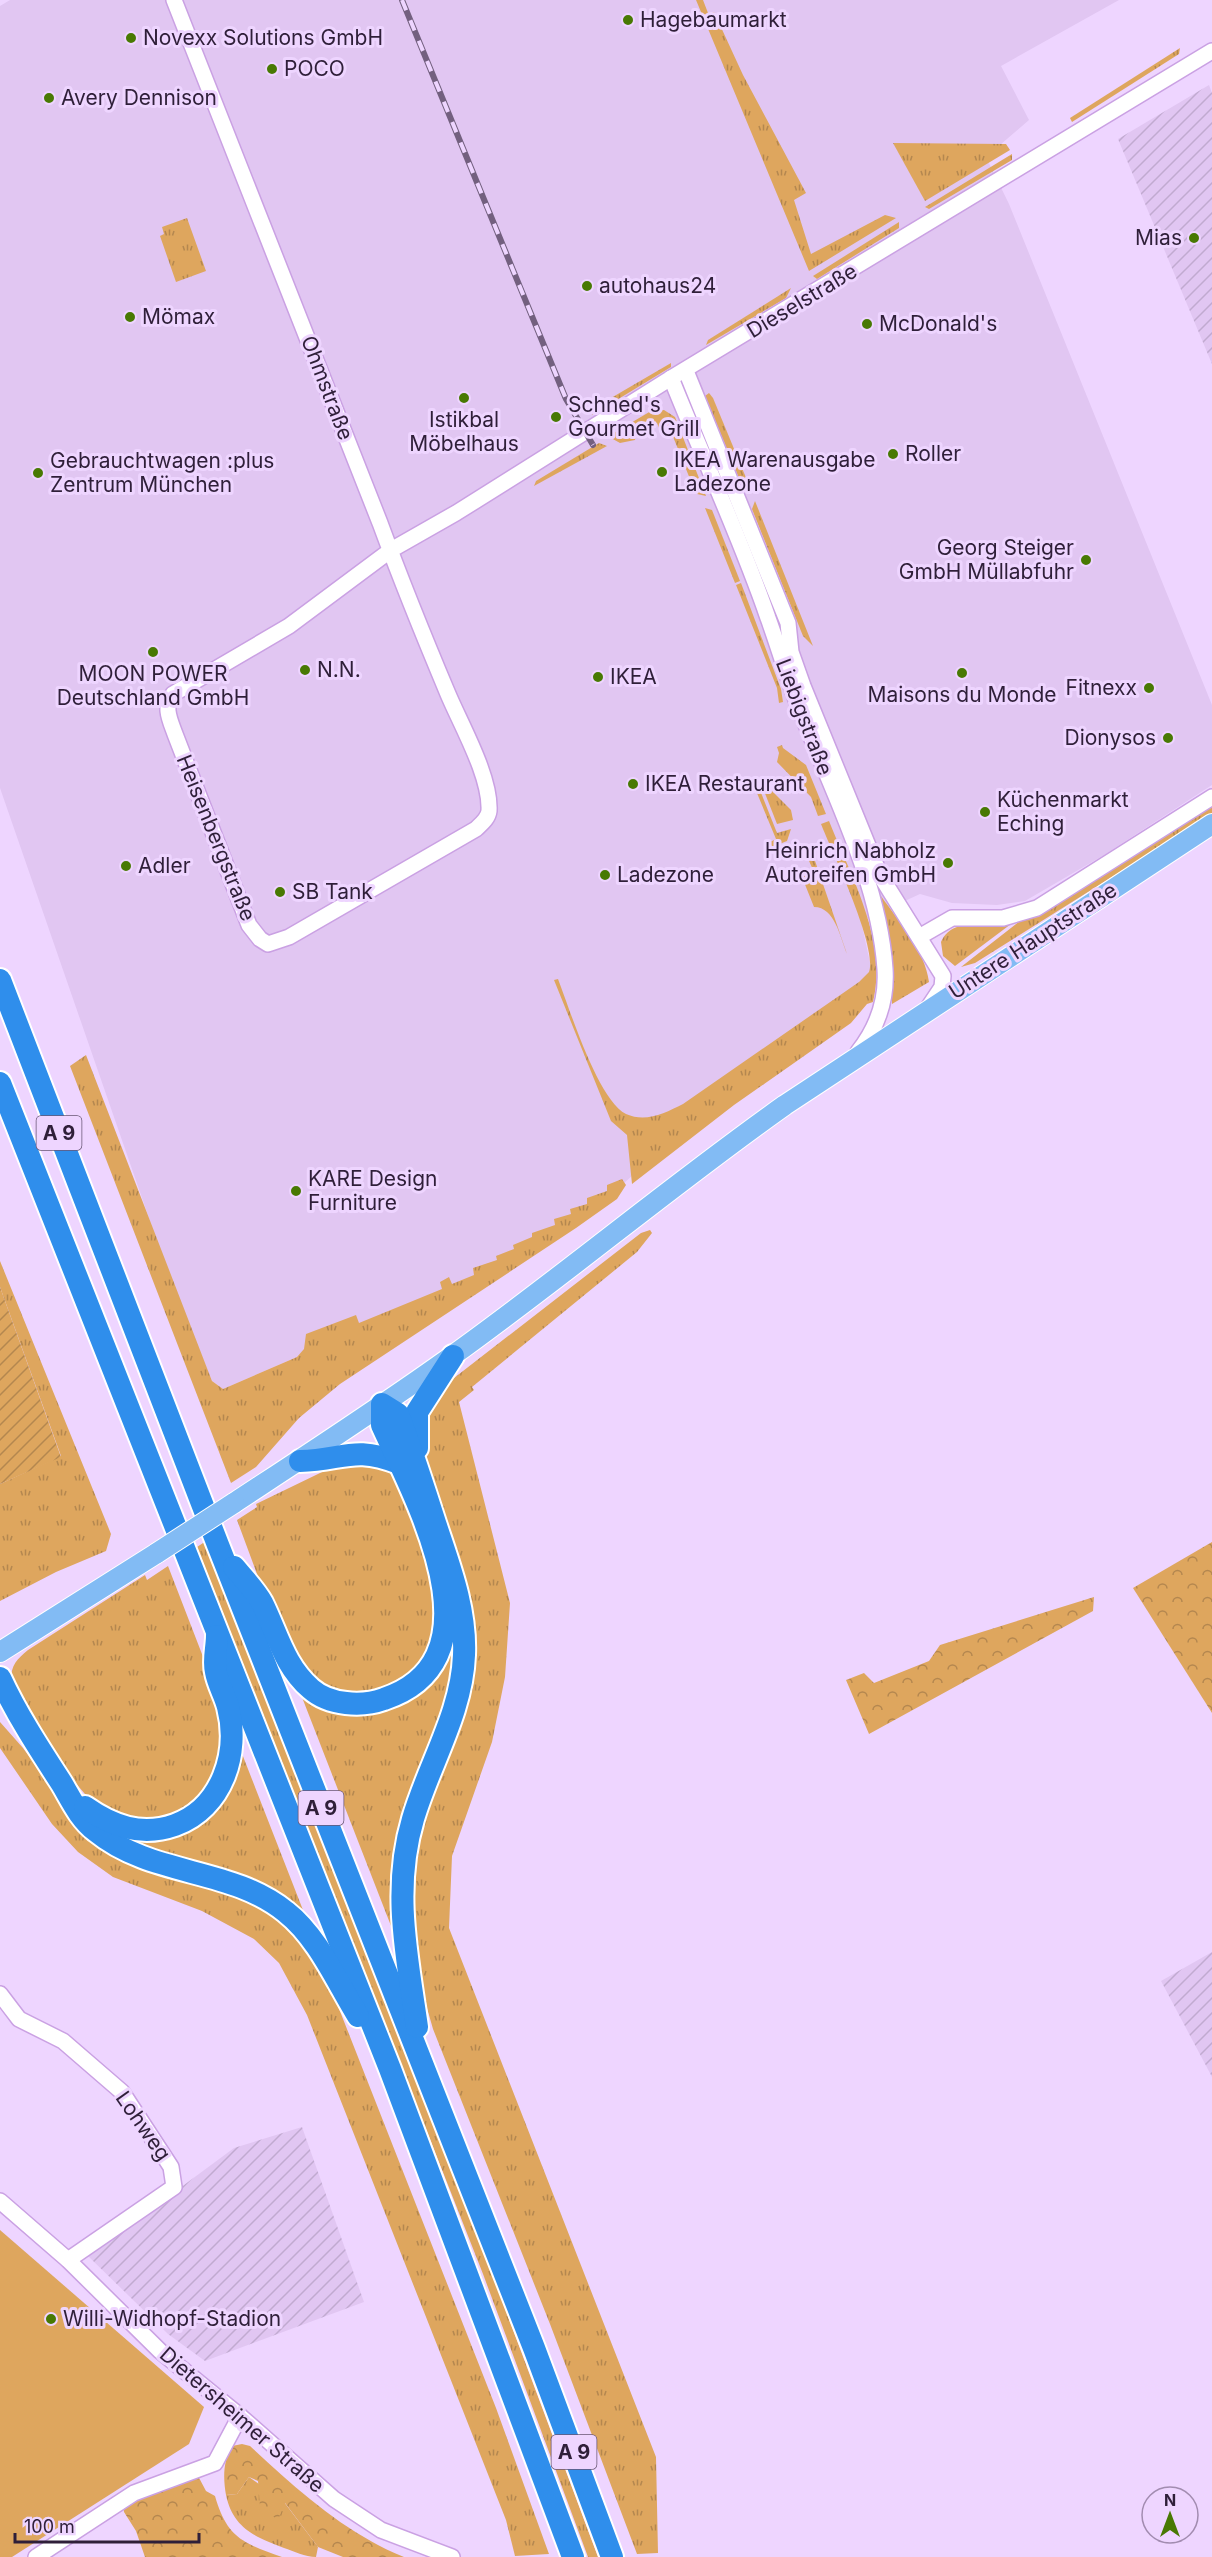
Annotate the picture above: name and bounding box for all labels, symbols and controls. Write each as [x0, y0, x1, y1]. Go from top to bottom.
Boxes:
place label: Hagebaumarkt [640, 7, 787, 32]
marker: Hagebaumarkt [621, 13, 635, 27]
place label: Novexx Solutions GmbH [143, 25, 383, 50]
marker: Novexx Solutions GmbH [124, 31, 138, 45]
place label: POCO [284, 56, 345, 81]
marker: POCO [265, 62, 279, 76]
place label: Avery Dennison [61, 85, 217, 110]
marker: Avery Dennison [42, 91, 56, 105]
place label: Mias [1135, 225, 1182, 250]
marker: Mias [1187, 231, 1201, 245]
street label: Dieselstraße [742, 258, 861, 343]
place label: autohaus24 [599, 273, 716, 298]
marker: autohaus24 [580, 279, 594, 293]
place label: Mömax [142, 304, 215, 329]
marker: Mömax [123, 310, 137, 324]
place label: McDonald's [879, 311, 997, 336]
marker: McDonald's [860, 317, 874, 331]
street label: Ohmstraße [296, 332, 359, 444]
marker: Istikbal Möbelhaus [457, 391, 471, 405]
place label: Schned's Gourmet Grill [568, 392, 700, 441]
place label: Istikbal Möbelhaus [409, 407, 519, 456]
marker: Schned's Gourmet Grill [549, 410, 563, 424]
place label: Roller [905, 441, 961, 466]
place label: IKEA Warenausgabe Ladezone [674, 447, 875, 496]
marker: Roller [886, 447, 900, 461]
place label: Gebrauchtwagen :plus Zentrum München [50, 448, 274, 497]
marker: IKEA Warenausgabe Ladezone [655, 465, 669, 479]
marker: Gebrauchtwagen :plus Zentrum München [31, 466, 45, 480]
place label: Georg Steiger GmbH Müllabfuhr [899, 535, 1074, 584]
marker: Georg Steiger GmbH Müllabfuhr [1079, 553, 1093, 567]
marker: MOON POWER Deutschland GmbH [146, 645, 160, 659]
street label: Liebigstraße [771, 655, 838, 779]
place label: N.N. [317, 657, 361, 682]
place label: MOON POWER Deutschland GmbH [57, 661, 249, 710]
marker: N.N. [298, 663, 312, 677]
place label: IKEA [610, 664, 657, 689]
marker: Maisons du Monde [955, 666, 969, 680]
marker: IKEA [591, 670, 605, 684]
place label: Fitnexx [1066, 675, 1137, 700]
marker: Fitnexx [1142, 681, 1156, 695]
place label: Maisons du Monde [867, 682, 1057, 707]
place label: Dionysos [1065, 725, 1156, 750]
marker: Dionysos [1161, 731, 1175, 745]
street label: Heisenbergstraße [172, 751, 261, 925]
place label: IKEA Restaurant [645, 771, 805, 796]
marker: IKEA Restaurant [626, 777, 640, 791]
place label: Küchenmarkt Eching [997, 787, 1129, 836]
marker: Küchenmarkt Eching [978, 805, 992, 819]
place label: Heinrich Nabholz Autoreifen GmbH [765, 838, 936, 887]
place label: Adler [138, 853, 191, 878]
marker: Heinrich Nabholz Autoreifen GmbH [941, 856, 955, 870]
marker: Adler [119, 859, 133, 873]
place label: Ladezone [617, 862, 714, 887]
marker: Ladezone [598, 868, 612, 882]
street label: Untere Hauptstraße [944, 877, 1121, 1004]
place label: SB Tank [292, 879, 373, 904]
marker: SB Tank [273, 885, 287, 899]
road number: A 9 [36, 1116, 82, 1150]
place label: KARE Design Furniture [308, 1166, 438, 1215]
marker: KARE Design Furniture [289, 1184, 303, 1198]
road number: A 9 [298, 1791, 344, 1825]
street label: Lohweg [111, 2086, 176, 2165]
place label: Willi-Widhopf-Stadion [63, 2306, 281, 2331]
marker: Willi-Widhopf-Stadion [44, 2312, 58, 2326]
street label: Dietersheimer Straße [155, 2341, 330, 2498]
road number: A 9 [552, 2435, 596, 2469]
north arrow [1140, 2485, 1200, 2545]
text: N [1164, 2490, 1176, 2510]
scale bar [15, 2506, 200, 2544]
text: 100 m [24, 2516, 75, 2537]

